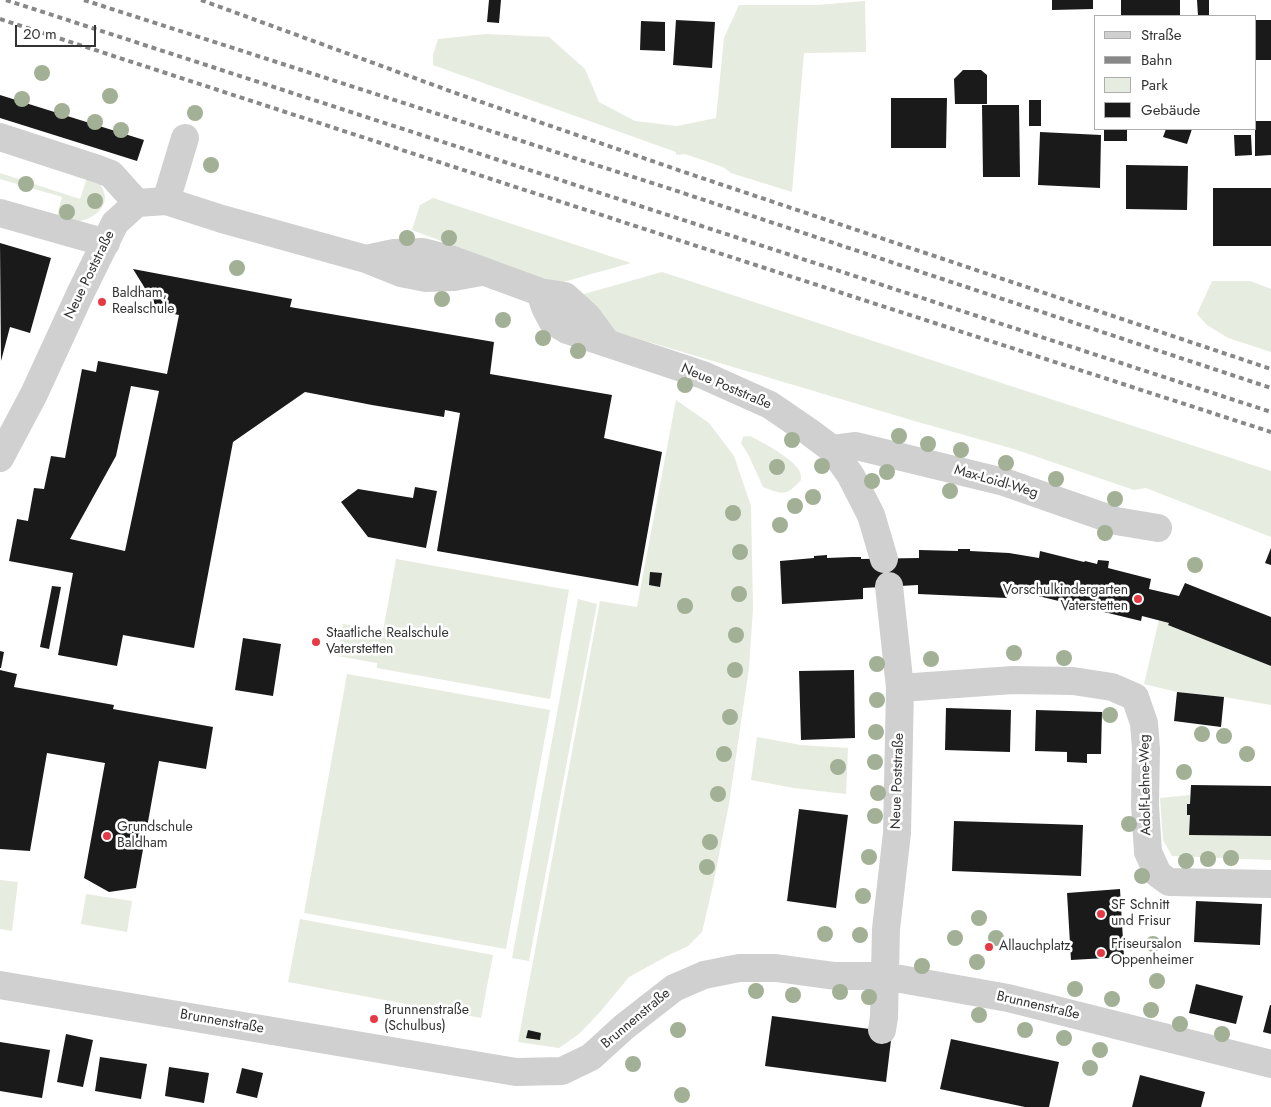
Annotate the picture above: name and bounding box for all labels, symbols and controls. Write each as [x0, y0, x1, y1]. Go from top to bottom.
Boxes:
scale bar [18, 15, 99, 47]
legend [1094, 15, 1256, 130]
text: 20 m [23, 23, 57, 45]
text: Straße [1141, 24, 1181, 46]
text: Bahn [1141, 49, 1172, 71]
text: Park [1141, 74, 1168, 96]
text: Gebäude [1141, 99, 1200, 121]
street label: Neue Poststraße [61, 228, 119, 322]
place label: Baldham, Realschule [112, 286, 174, 318]
marker: Baldham, Realschule [96, 296, 108, 308]
street label: Neue Poststraße [678, 360, 774, 414]
street label: Max-Loidl-Weg [952, 462, 1040, 502]
place label: Vorschulkindergarten Vaterstetten [1003, 583, 1128, 616]
marker: Vorschulkindergarten Vaterstetten [1132, 593, 1144, 605]
place label: Staatliche Realschule Vaterstetten [326, 626, 449, 658]
marker: Staatliche Realschule Vaterstetten [310, 636, 322, 648]
street label: Neue Poststraße [888, 733, 908, 829]
street label: Adolf-Lehne-Weg [1137, 734, 1155, 836]
place label: Grundschule Baldham [117, 820, 193, 852]
marker: Grundschule Baldham [101, 830, 113, 842]
place label: SF Schnitt und Frisur [1111, 898, 1171, 930]
marker: SF Schnitt und Frisur [1095, 908, 1107, 920]
place label: Friseursalon Oppenheimer [1111, 937, 1194, 970]
place label: Allauchplatz [999, 939, 1071, 955]
marker: Allauchplatz [983, 941, 995, 953]
marker: Friseursalon Oppenheimer [1095, 947, 1107, 959]
street label: Brunnenstraße [598, 985, 674, 1053]
street label: Brunnenstraße [995, 988, 1081, 1024]
place label: Brunnenstraße (Schulbus) [384, 1003, 469, 1036]
street label: Brunnenstraße [179, 1006, 265, 1038]
marker: Brunnenstraße (Schulbus) [368, 1013, 380, 1025]

